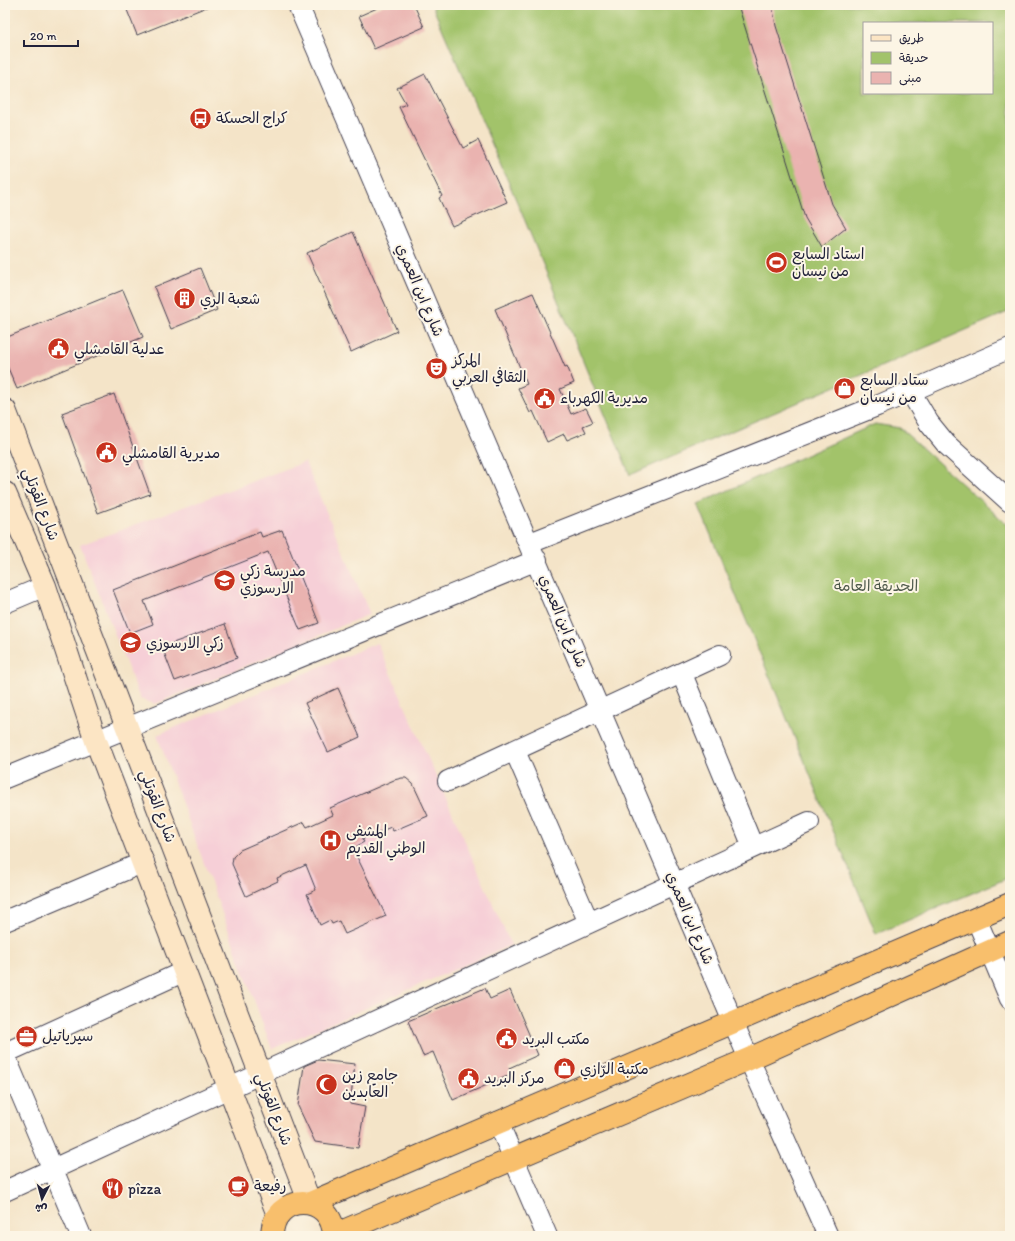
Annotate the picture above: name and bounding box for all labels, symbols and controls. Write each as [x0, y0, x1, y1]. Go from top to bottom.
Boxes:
scale bar [24, 22, 78, 48]
legend [863, 22, 993, 94]
text: 20 m [30, 29, 57, 43]
text: طريق [899, 31, 924, 45]
text: حديقة [899, 51, 928, 65]
text: مبنى [899, 71, 922, 86]
bus stop icon: كراج الحسكة [187, 105, 213, 131]
place label: كراج الحسكة [216, 109, 288, 128]
street label: شارع ابن العمري [390, 241, 448, 340]
place label: استاد السابع من نيسان [792, 245, 865, 280]
sports icon: استاد السابع من نيسان [764, 250, 790, 276]
building icon: شعبة الري [172, 286, 198, 312]
place label: شعبة الري [200, 290, 260, 310]
public building icon: عدلية القامشلي [46, 336, 72, 362]
place label: عدلية القامشلي [74, 340, 164, 362]
place label: المركز الثقافي العربي [450, 351, 526, 390]
theatre icon: المركز الثقافي العربي [424, 356, 450, 382]
place label: ستاد السابع من نيسان [860, 371, 929, 406]
shop icon: ستاد السابع من نيسان [831, 376, 857, 402]
public building icon: مديرية الكهرباء [531, 385, 557, 411]
place label: مديرية الكهرباء [560, 389, 648, 407]
public building icon: مديرية القامشلي [93, 440, 119, 466]
place label: مديرية القامشلي [122, 444, 220, 466]
street label: شارع القوتلي [15, 465, 63, 544]
place label: مدرسة زكي الارسوزي [240, 562, 306, 599]
school or university icon: مدرسة زكي الارسوزي [212, 567, 238, 593]
street label: شارع ابن العمري [533, 572, 591, 671]
park label: الحديقة العامة [834, 577, 918, 595]
school or university icon: زكي الارسوزي [117, 630, 143, 656]
place label: زكي الارسوزي [146, 634, 224, 656]
street label: شارع القوتلي [132, 767, 180, 846]
place label: المشفى الوطني القديم [346, 822, 425, 861]
hospital icon: المشفى الوطني القديم [317, 827, 343, 853]
street label: شارع ابن العمري [660, 869, 718, 968]
office icon: سيرياتيل [13, 1023, 39, 1049]
public building icon: مكتب البريد [493, 1026, 519, 1052]
place label: سيرياتيل [42, 1027, 93, 1045]
place label: مكتب البريد [522, 1030, 590, 1048]
shop icon: مكتبة الرّازي [551, 1056, 577, 1082]
place label: مكتبة الرّازي [580, 1060, 649, 1080]
public building icon: مركز البريد [456, 1065, 482, 1091]
place label: جامع زين العابدين [342, 1066, 398, 1101]
place label: مركز البريد [484, 1069, 544, 1087]
street label: شارع القوتلي [248, 1070, 296, 1149]
mosque icon: جامع زين العابدين [314, 1071, 340, 1097]
cafe icon: رفيعة [225, 1173, 251, 1199]
restaurant icon: pîzza [99, 1176, 125, 1202]
place label: رفيعة [254, 1177, 286, 1195]
north arrow [22, 1179, 62, 1219]
place label: pîzza [128, 1180, 162, 1198]
text: ش [34, 1201, 48, 1216]

